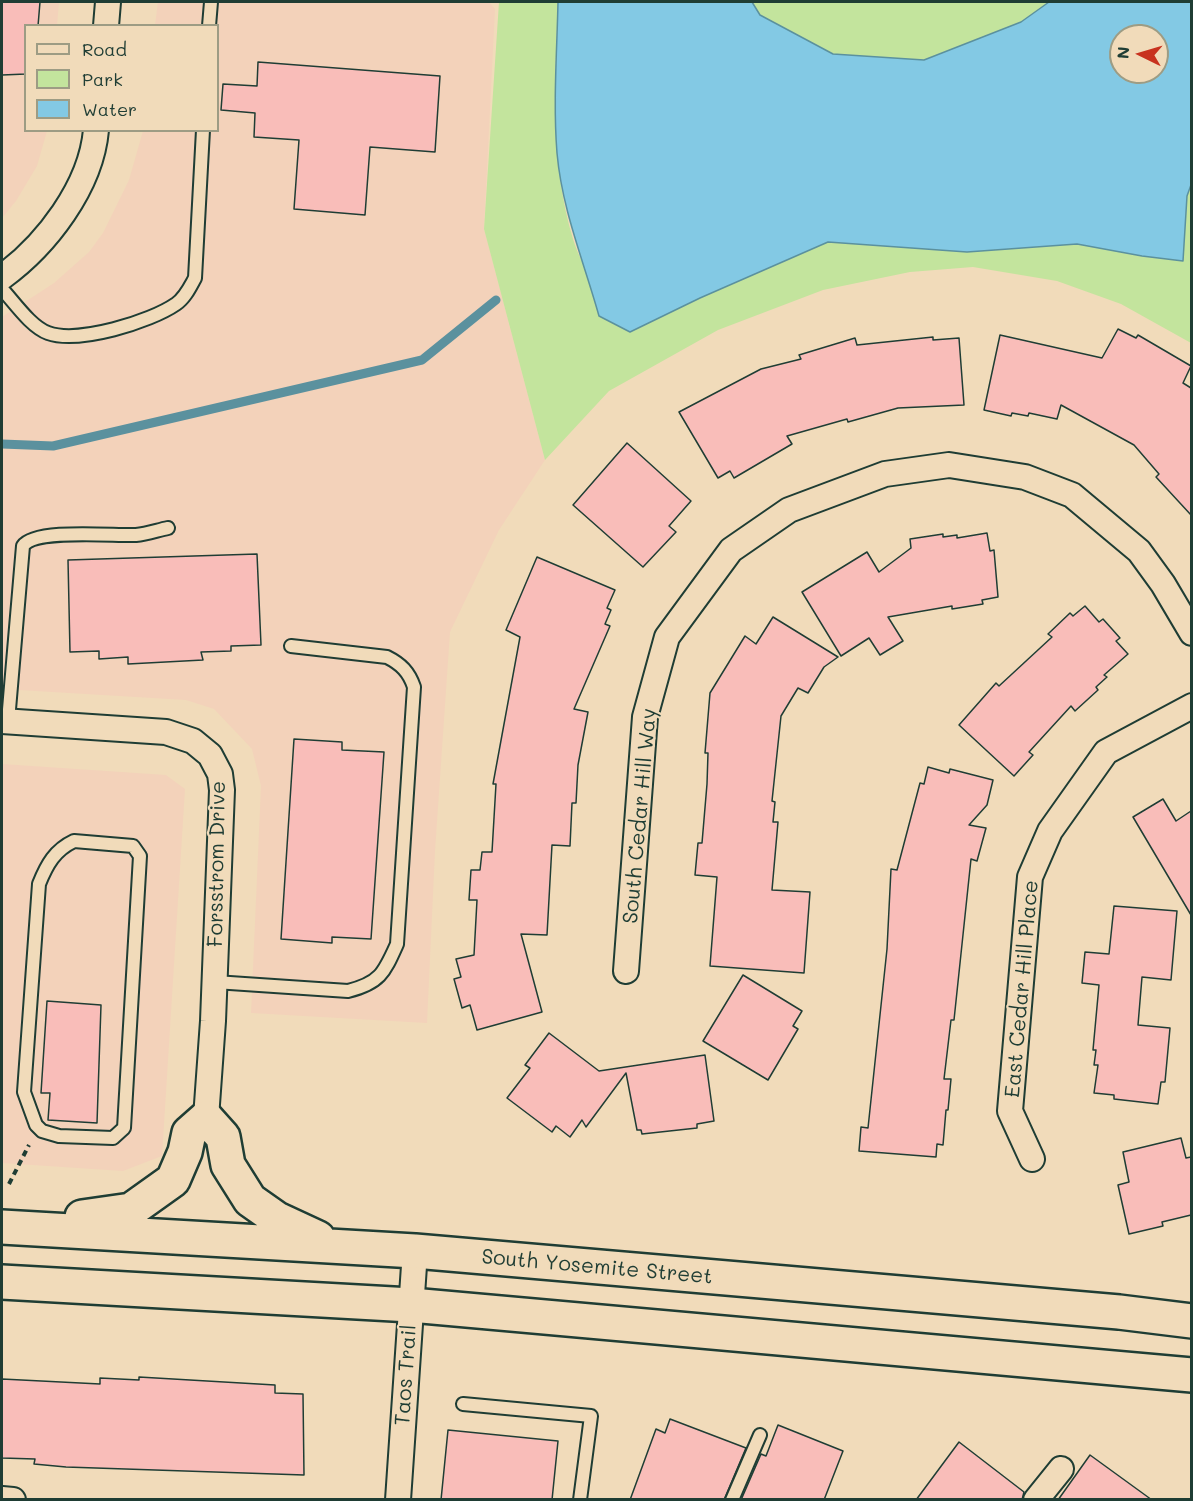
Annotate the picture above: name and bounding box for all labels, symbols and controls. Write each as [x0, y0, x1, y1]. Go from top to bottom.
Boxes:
legend [24, 24, 219, 132]
north arrow [1109, 24, 1169, 84]
text: Road [82, 37, 127, 61]
text: N [1112, 46, 1134, 60]
text: Park [82, 67, 123, 91]
text: Water [82, 97, 137, 121]
street label: South Cedar Hill Way [618, 707, 662, 925]
street label: Forsstrom Drive [203, 781, 231, 947]
street label: East Cedar Hill Place [1000, 879, 1044, 1099]
street label: South Yosemite Street [480, 1244, 714, 1290]
street label: Taos Trail [390, 1324, 422, 1426]

